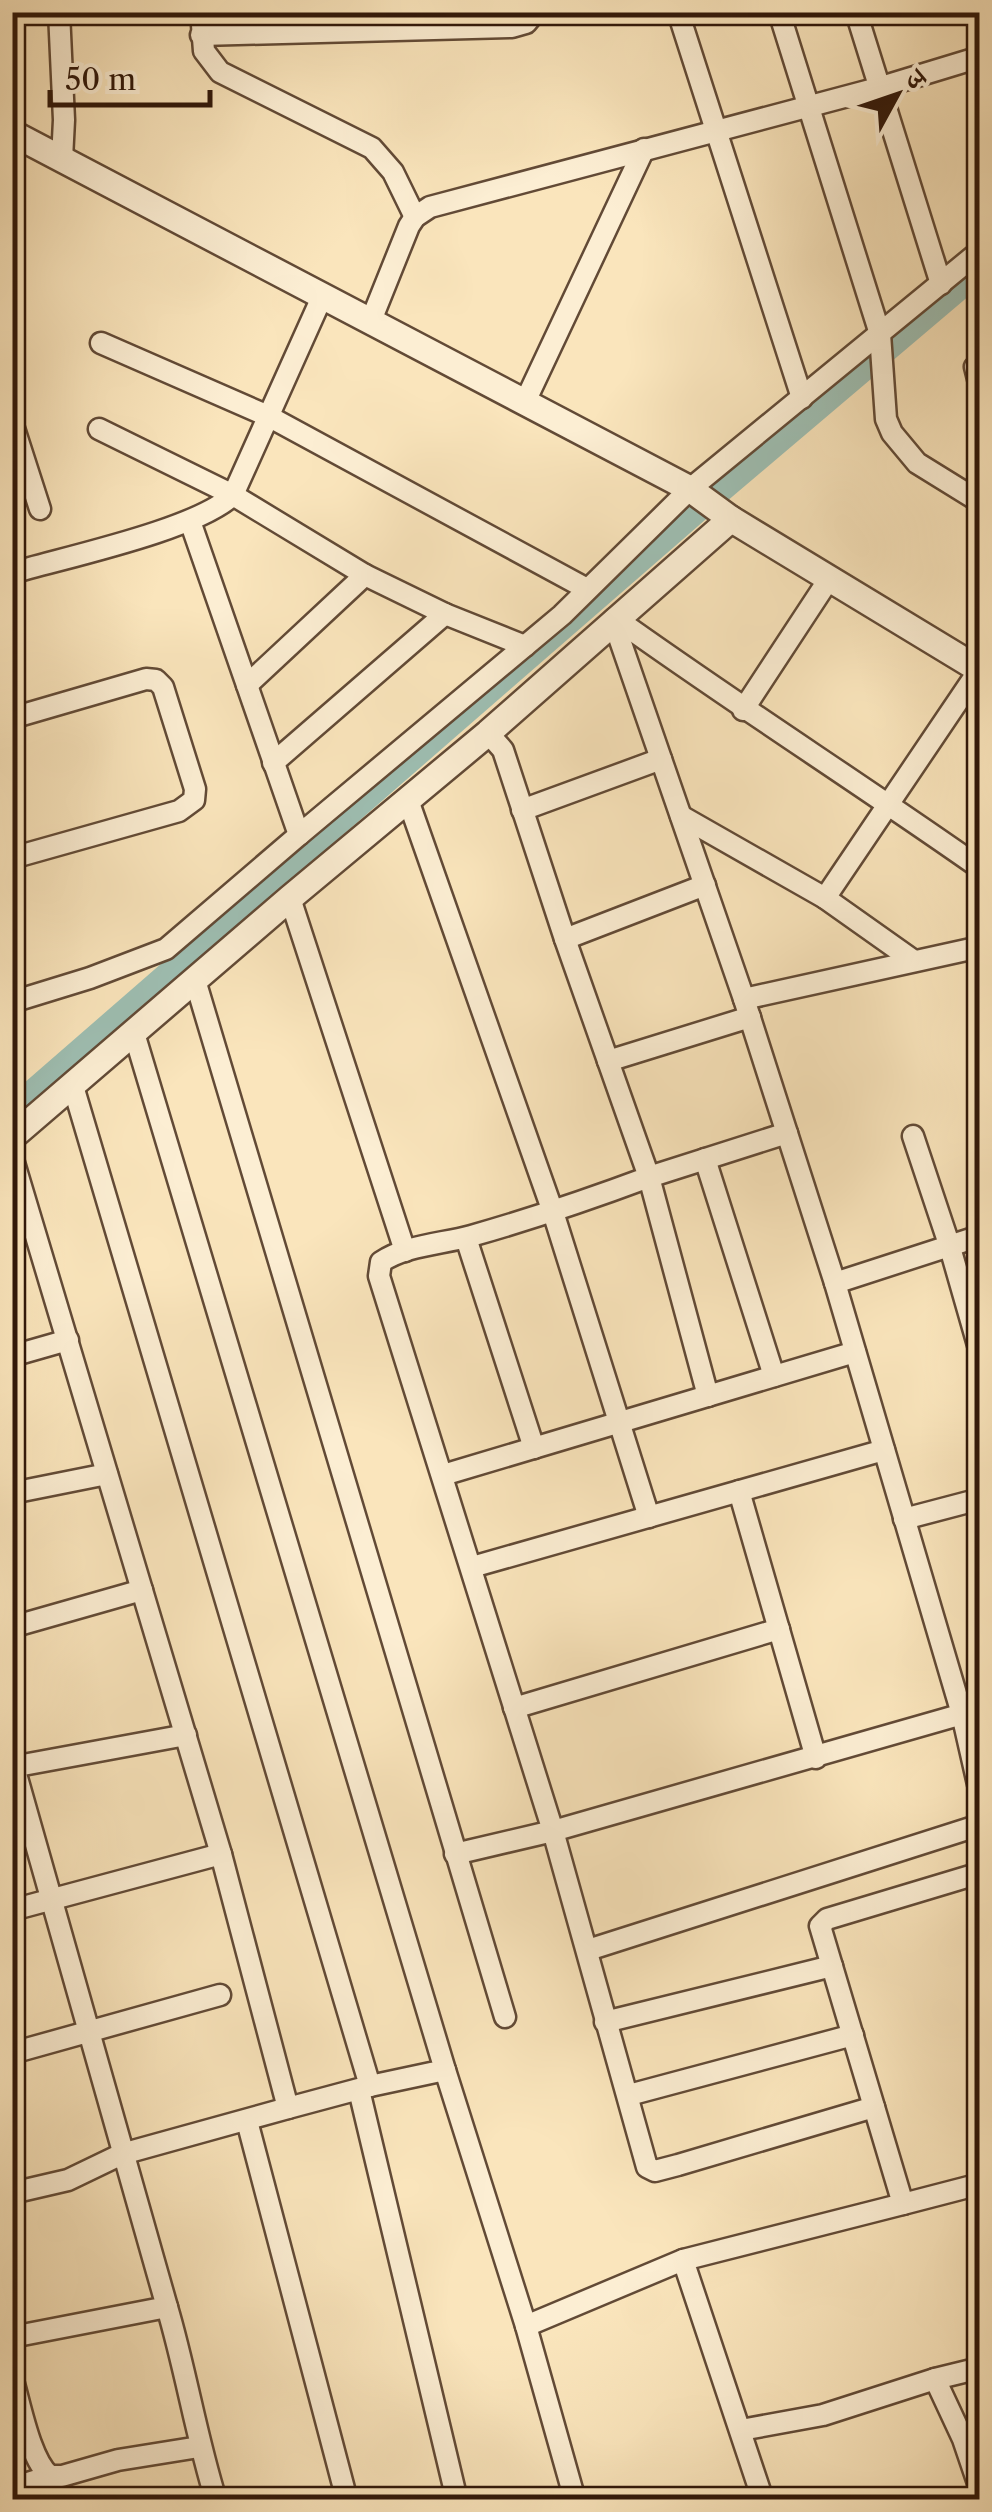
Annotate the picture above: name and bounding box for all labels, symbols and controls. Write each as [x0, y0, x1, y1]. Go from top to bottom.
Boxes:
scale bar [50, 45, 210, 107]
north arrow [847, 45, 947, 145]
text: 50 m [65, 61, 136, 98]
text: उ [897, 61, 935, 97]

